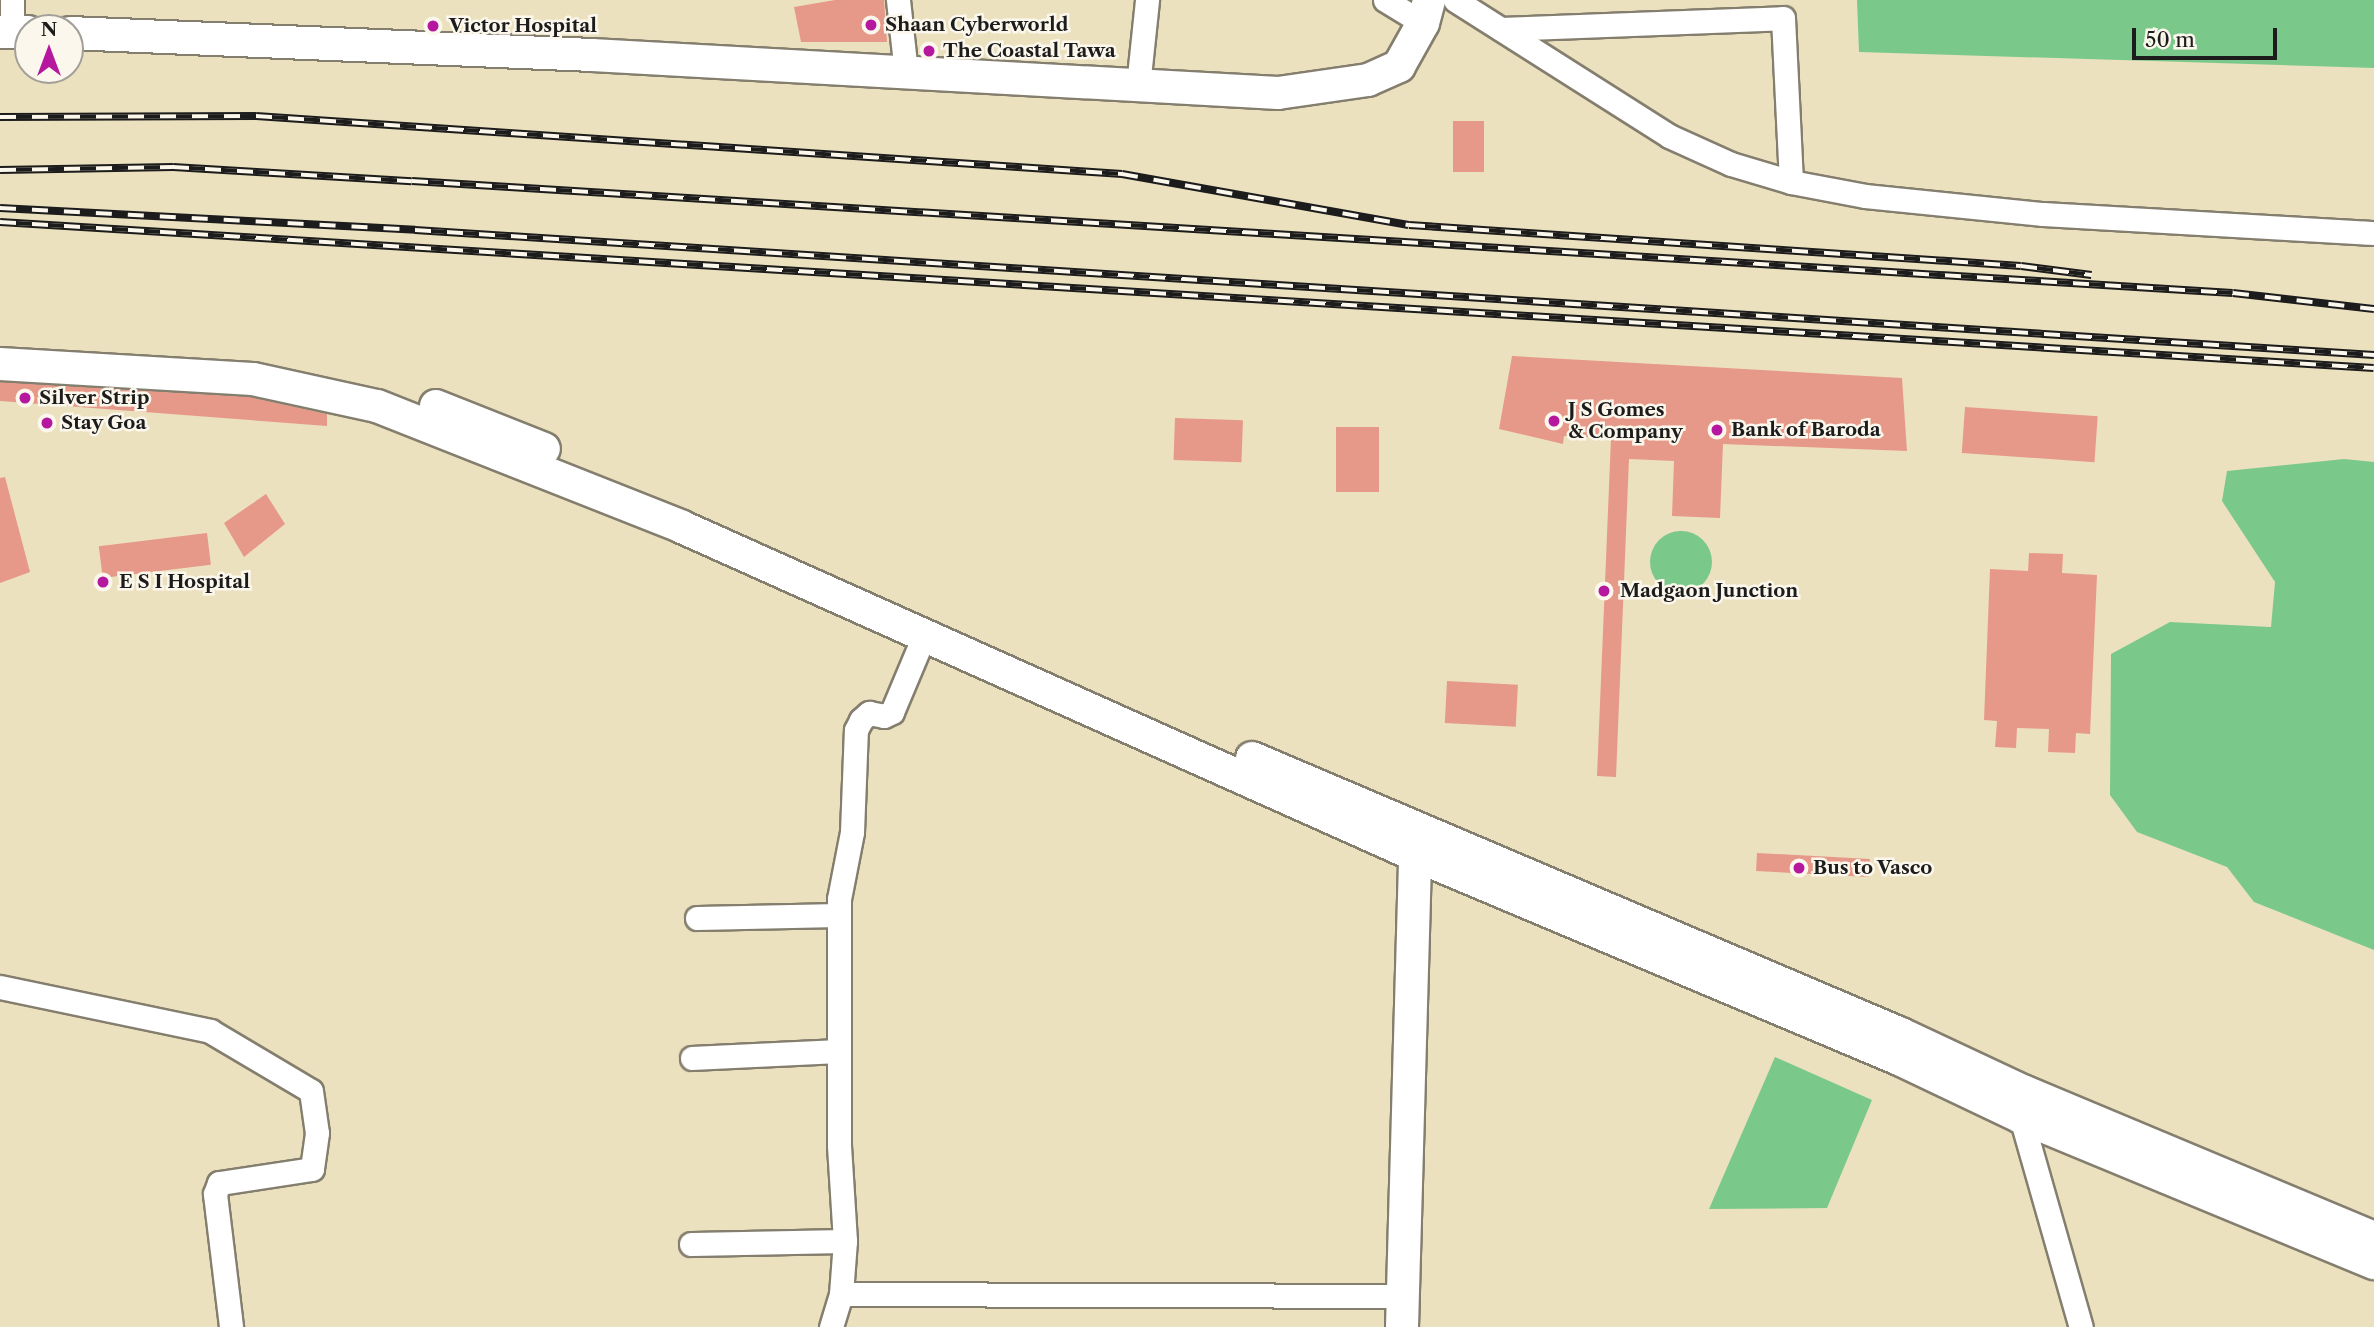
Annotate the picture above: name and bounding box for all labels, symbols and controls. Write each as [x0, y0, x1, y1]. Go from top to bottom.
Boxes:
north arrow [14, 14, 84, 84]
place label: Shaan Cyberworld [885, 14, 1068, 36]
scale bar [2136, 14, 2281, 58]
place label: Victor Hospital [449, 15, 597, 37]
marker: Victor Hospital [423, 16, 443, 36]
marker: Shaan Cyberworld [863, 17, 879, 33]
text: N [41, 18, 57, 41]
text: 50 m [2145, 27, 2195, 52]
place label: The Coastal Tawa [943, 40, 1116, 62]
marker: The Coastal Tawa [921, 43, 937, 59]
place label: Silver Strip [39, 387, 150, 409]
marker: Silver Strip [17, 390, 33, 406]
place label: J S Gomes & Company [1568, 399, 1683, 443]
place label: Stay Goa [61, 412, 147, 434]
marker: J S Gomes & Company [1546, 413, 1562, 429]
marker: Stay Goa [39, 415, 55, 431]
place label: Bank of Baroda [1731, 419, 1881, 441]
marker: Bank of Baroda [1709, 422, 1725, 438]
place label: E S I Hospital [119, 571, 250, 593]
marker: E S I Hospital [93, 572, 113, 592]
place label: Madgaon Junction [1620, 580, 1798, 602]
marker: Madgaon Junction [1594, 581, 1614, 601]
place label: Bus to Vasco [1813, 857, 1933, 879]
marker: Bus to Vasco [1791, 860, 1807, 876]

